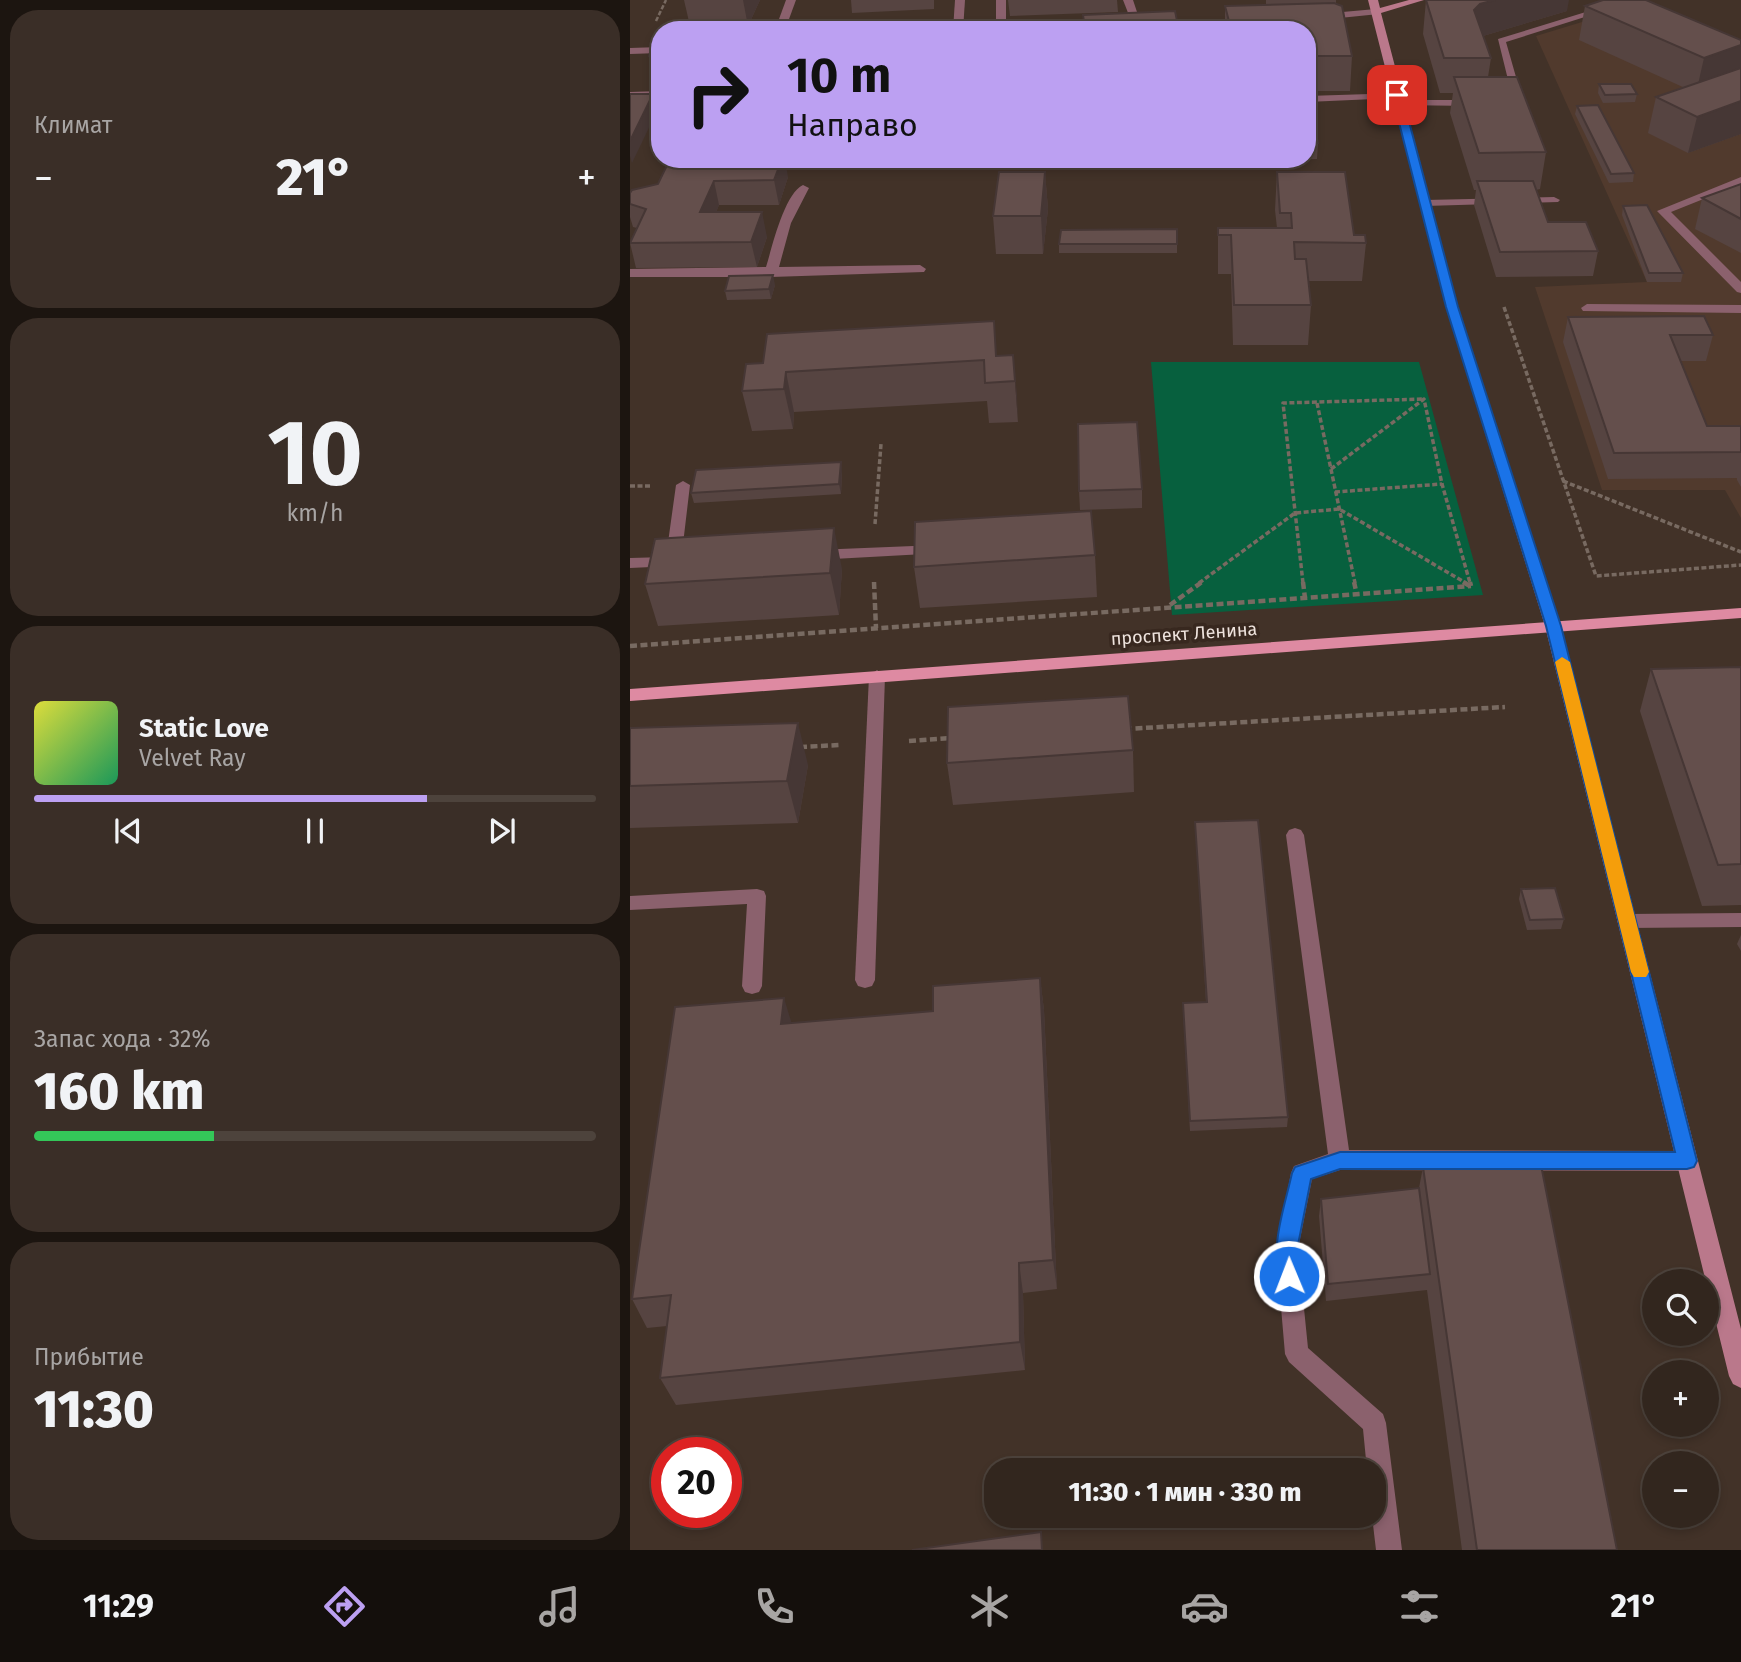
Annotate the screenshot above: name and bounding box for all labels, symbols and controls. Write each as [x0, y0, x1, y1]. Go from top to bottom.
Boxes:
text: 10 m [787, 46, 891, 105]
icon: right [672, 49, 763, 140]
pin [1367, 65, 1427, 125]
icon: arrive [1378, 76, 1416, 114]
text: Направо [787, 106, 918, 144]
text: Климат [34, 111, 112, 139]
text: 21° [276, 146, 354, 209]
text: − [34, 155, 53, 201]
text: + [577, 155, 596, 201]
text: 10 [267, 399, 363, 508]
text: km/h [287, 499, 343, 527]
street label: проспект Ленина [1110, 618, 1258, 650]
text: Static Love [139, 713, 269, 744]
text: Velvet Ray [139, 744, 246, 772]
icon: previous [109, 812, 147, 850]
icon: pause [296, 812, 334, 850]
icon: next [483, 812, 521, 850]
text: Запас хода · 32% [34, 1025, 211, 1053]
text: 160 km [34, 1060, 204, 1123]
position arrow [1252, 1239, 1326, 1313]
map controls [1642, 1269, 1719, 1528]
button: search [1642, 1269, 1719, 1346]
text: Прибытие [34, 1343, 144, 1371]
button: + [1642, 1360, 1719, 1437]
text: 11:30 [34, 1378, 154, 1441]
speed limit sign: 20 [651, 1437, 742, 1528]
button: − [1642, 1451, 1719, 1528]
text: 11:30 · 1 мин · 330 m [1069, 1477, 1301, 1508]
icon: directions [320, 1582, 369, 1631]
icon: music [535, 1582, 584, 1631]
icon: phone [750, 1582, 799, 1631]
icon: climate [965, 1582, 1014, 1631]
icon: car [1180, 1582, 1229, 1631]
icon: filters [1395, 1582, 1444, 1631]
text: 11:29 [83, 1587, 154, 1625]
text: 21° [1611, 1587, 1658, 1625]

